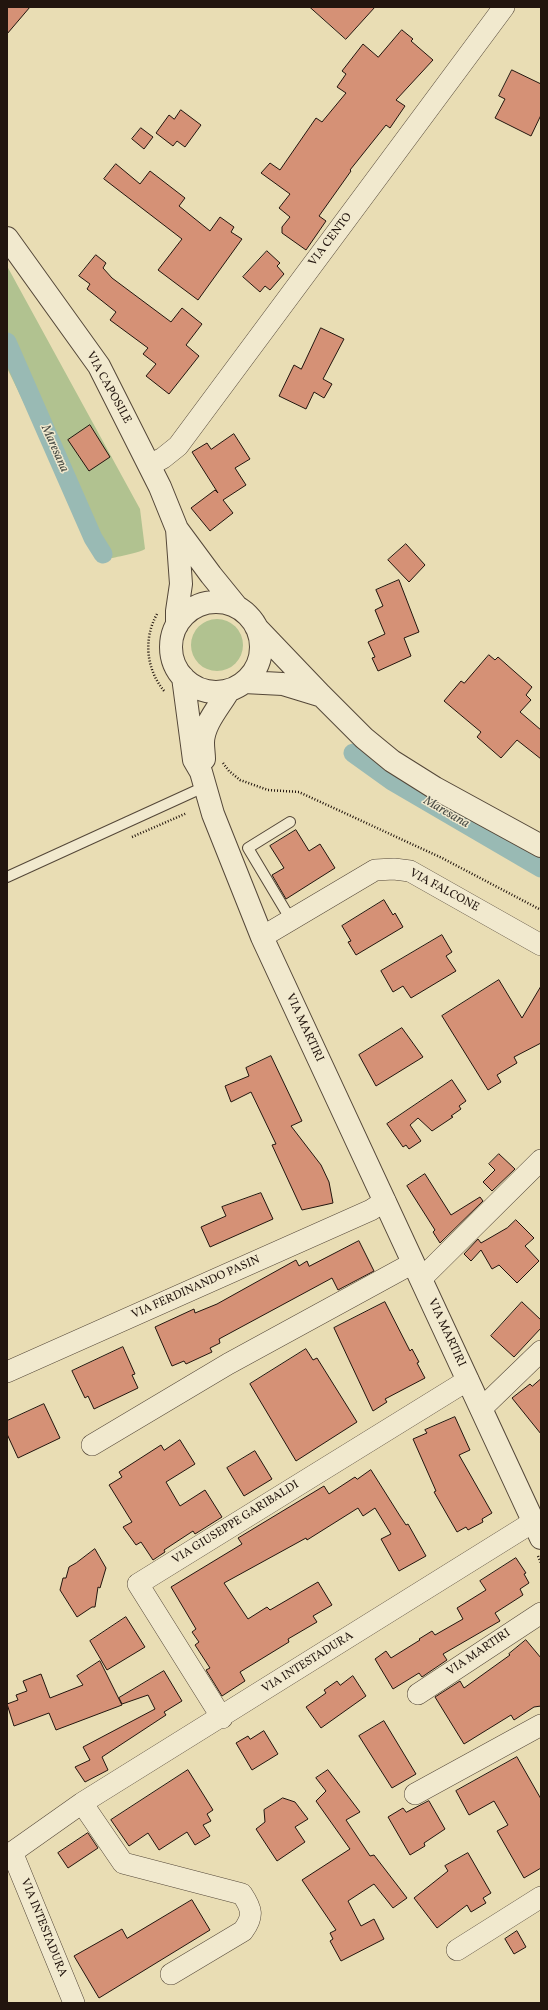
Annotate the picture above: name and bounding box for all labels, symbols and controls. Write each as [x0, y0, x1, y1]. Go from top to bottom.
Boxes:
street label: VIA CENTO [306, 211, 356, 269]
street label: VIA CAPOSILE [82, 350, 134, 426]
water label: Maresana [37, 423, 71, 475]
water label: Maresana [420, 794, 472, 832]
street label: VIA FALCONE [407, 867, 481, 915]
street label: VIA MARTIRI [282, 992, 326, 1064]
street label: VIA FERDINANDO PASIN [130, 1253, 262, 1323]
street label: VIA MARTIRI [424, 1297, 468, 1369]
street label: VIA GIUSEPPE GARIBALDI [170, 1478, 302, 1568]
street label: VIA MARTIRI [444, 1626, 514, 1680]
street label: VIA INTESTADURA [260, 1629, 356, 1697]
street label: VIA INTESTADURA [17, 1877, 69, 1979]

